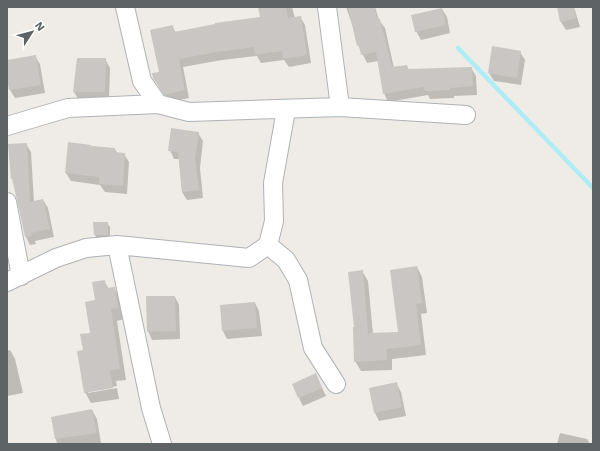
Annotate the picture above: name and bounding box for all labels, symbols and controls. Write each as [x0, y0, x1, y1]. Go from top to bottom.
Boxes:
north arrow [12, 12, 52, 52]
text: N [32, 19, 47, 34]

